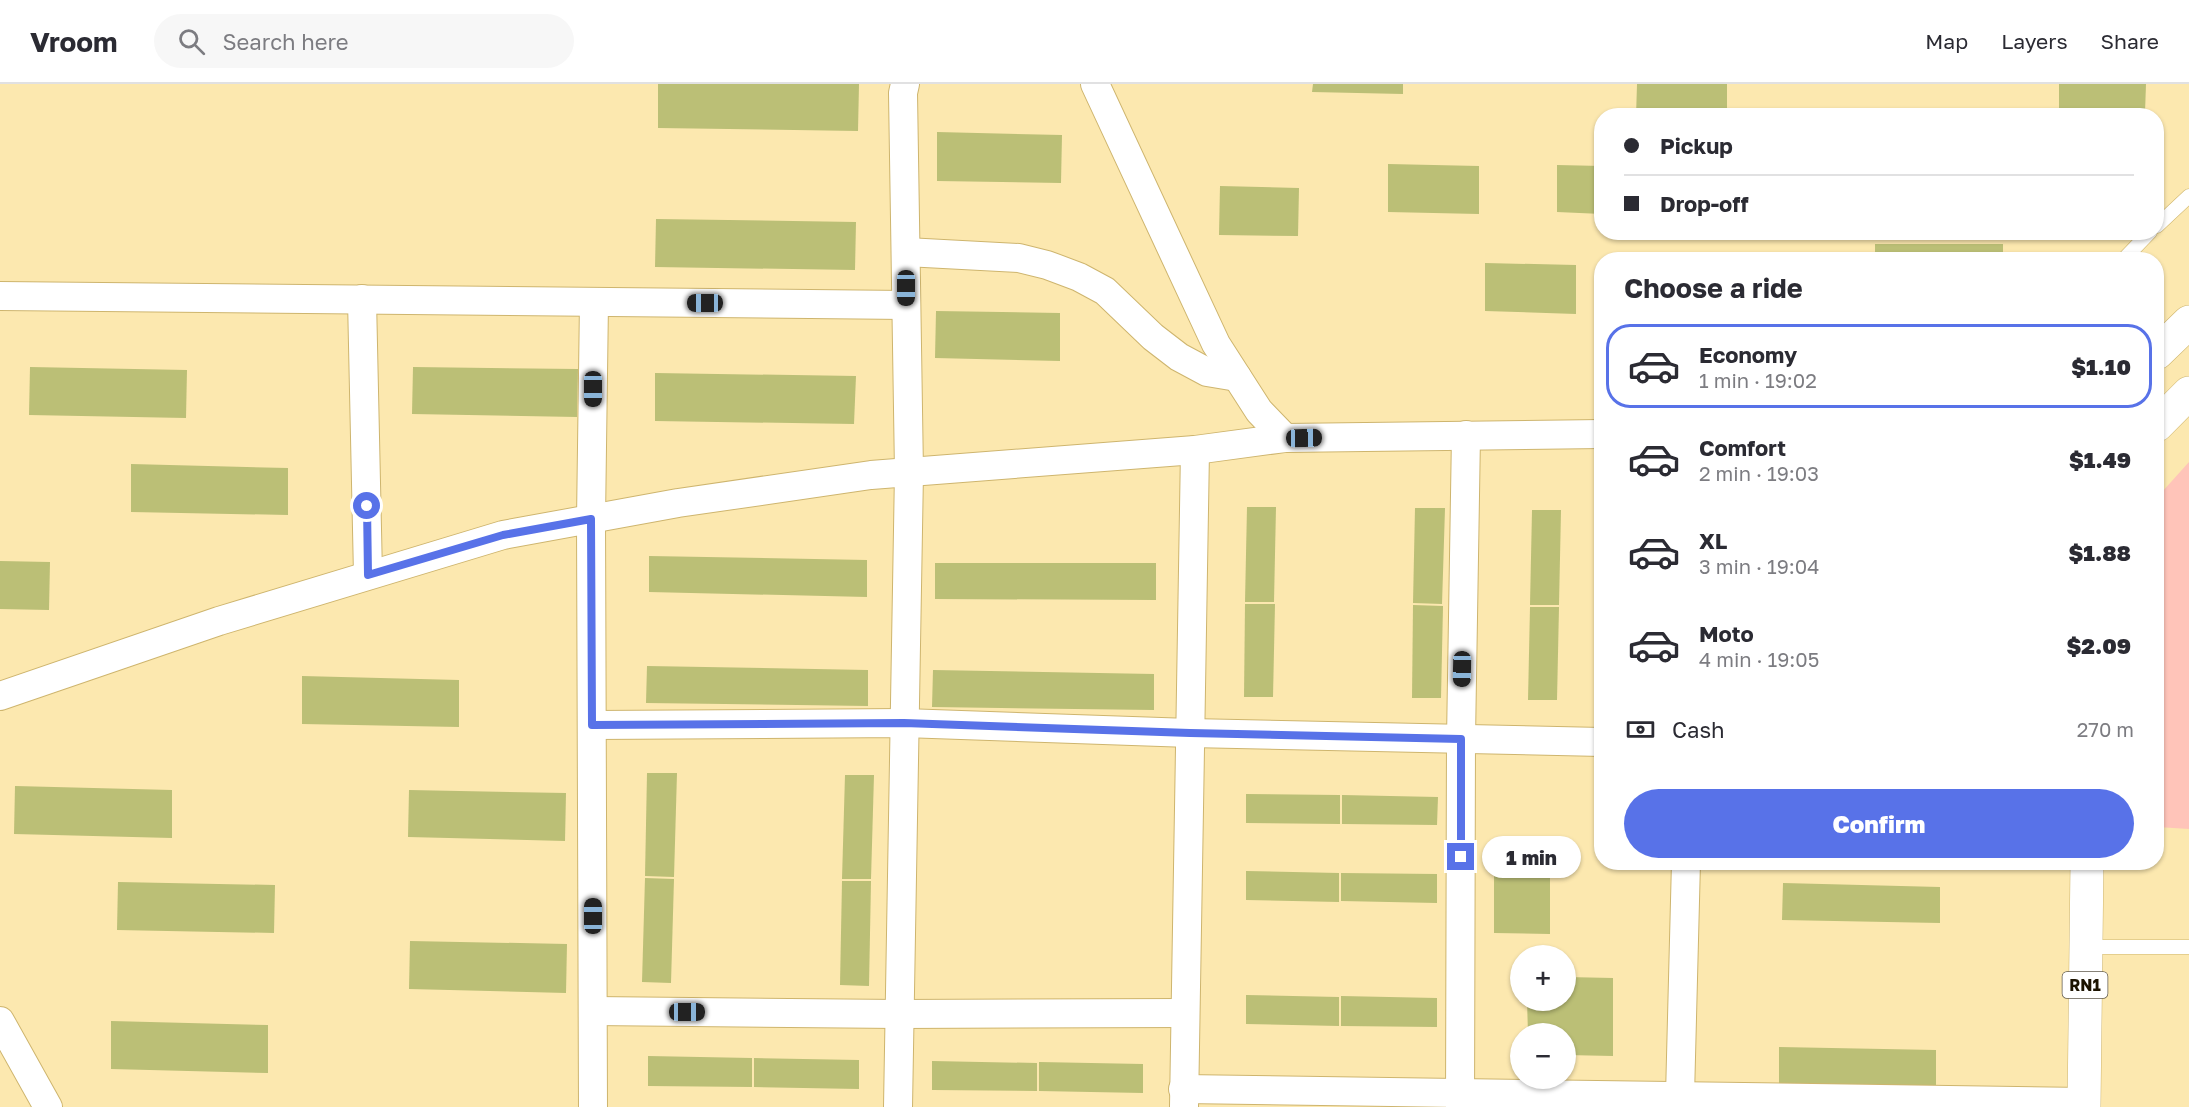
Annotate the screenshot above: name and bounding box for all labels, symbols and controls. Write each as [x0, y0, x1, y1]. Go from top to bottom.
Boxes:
search box [154, 14, 574, 68]
text: Vroom [30, 25, 118, 58]
icon: search [175, 25, 208, 58]
text: Search here [223, 28, 349, 55]
text: Map [1925, 28, 1968, 54]
text: Layers [2001, 28, 2068, 54]
text: Share [2101, 28, 2159, 54]
text: Pickup [1660, 132, 1733, 159]
text: Drop-off [1660, 190, 1749, 217]
car [897, 270, 915, 306]
text: Choose a ride [1624, 272, 1803, 304]
car [687, 294, 723, 312]
icon: car [1627, 339, 1681, 393]
text: Economy [1699, 341, 1797, 368]
text: $1.10 [2071, 353, 2131, 380]
text: 1 min · 19:02 [1699, 368, 1817, 392]
car [584, 371, 602, 407]
car [1286, 429, 1322, 447]
icon: car [1627, 432, 1681, 486]
text: Comfort [1699, 434, 1786, 461]
text: $1.49 [2069, 446, 2131, 473]
text: 2 min · 19:03 [1699, 461, 1819, 485]
route start [353, 492, 380, 519]
icon: car [1627, 525, 1681, 579]
text: XL [1699, 527, 1727, 554]
text: $1.88 [2069, 539, 2131, 566]
text: 3 min · 19:04 [1699, 554, 1819, 578]
icon: car [1627, 618, 1681, 672]
text: Moto [1699, 620, 1754, 647]
text: $2.09 [2067, 632, 2131, 659]
text: 4 min · 19:05 [1699, 647, 1819, 671]
car [1453, 651, 1471, 687]
icon: cash [1624, 713, 1657, 746]
text: Cash [1672, 716, 1725, 743]
text: 270 m [2077, 717, 2134, 741]
button: Confirm [1624, 789, 2134, 858]
callout: 1 min [1482, 836, 1581, 878]
route end [1447, 843, 1474, 870]
text: 1 min [1506, 845, 1557, 869]
car [584, 898, 602, 934]
map controls [1510, 945, 1576, 1089]
button: + [1510, 945, 1576, 1011]
road number: RN1 [2062, 972, 2108, 998]
car [669, 1003, 705, 1021]
button: − [1510, 1023, 1576, 1089]

